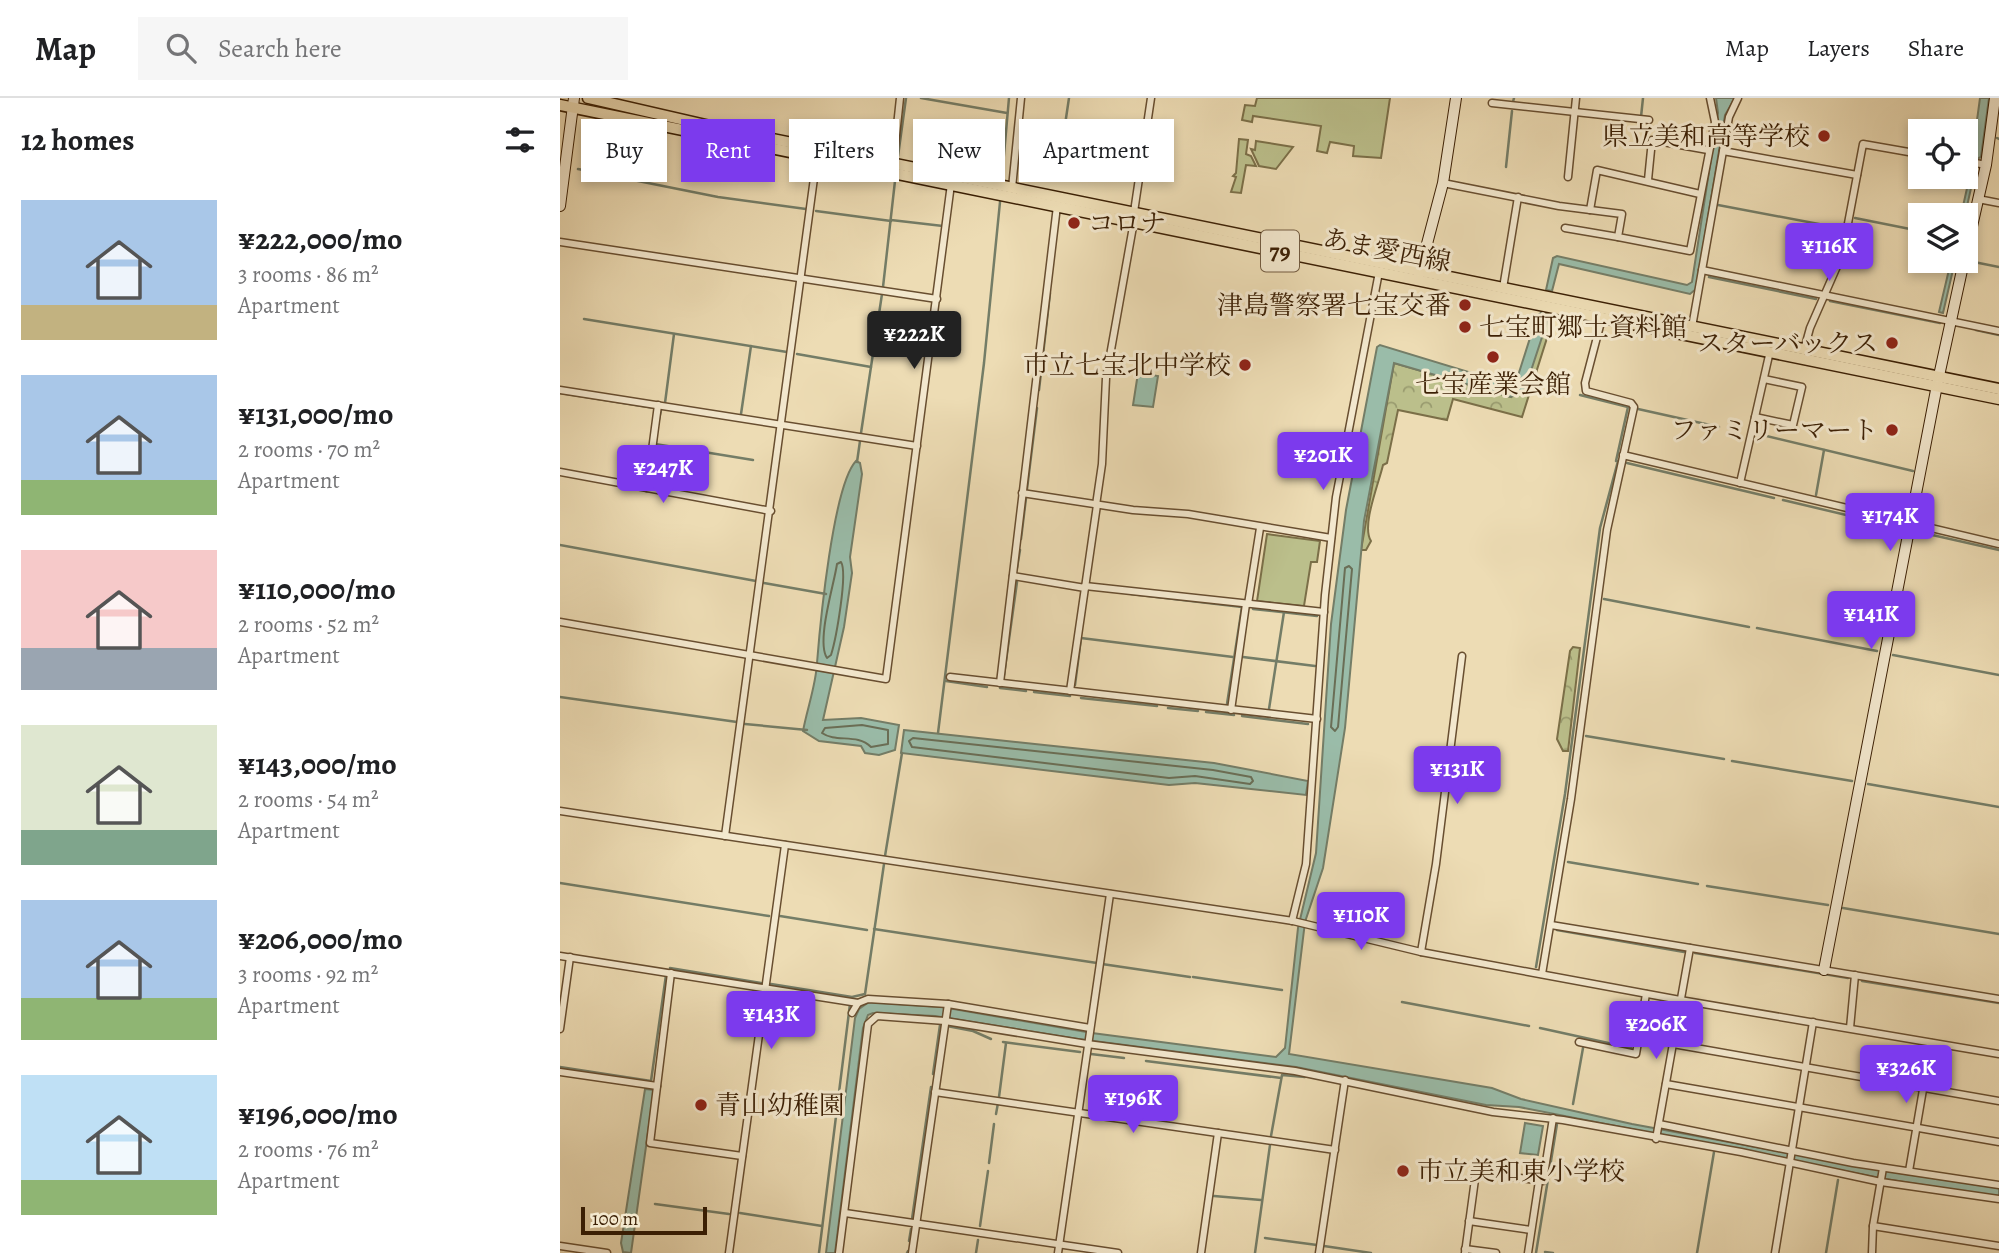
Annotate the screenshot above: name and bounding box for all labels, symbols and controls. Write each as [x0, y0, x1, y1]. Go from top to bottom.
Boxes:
search box [138, 17, 628, 80]
text: Map [35, 26, 96, 71]
icon: search [162, 29, 200, 67]
text: Search here [218, 31, 342, 66]
text: Map [1725, 32, 1769, 64]
text: Layers [1807, 32, 1870, 64]
text: Share [1908, 32, 1964, 64]
chip: Buy [581, 119, 667, 182]
chip: Rent [681, 119, 775, 182]
chip: Filters [789, 119, 899, 182]
chip: New [913, 119, 1005, 182]
chip: Apartment [1019, 119, 1174, 182]
place label: 県立美和高等学校 [1602, 119, 1810, 154]
map controls [1908, 119, 1978, 273]
button: locate [1908, 119, 1978, 189]
text: 12 homes [21, 120, 134, 160]
icon: filters [501, 121, 539, 159]
marker: 県立美和高等学校 [1816, 128, 1832, 144]
button: layers [1908, 203, 1978, 273]
place label: コロナ [1088, 206, 1166, 241]
marker: コロナ [1066, 215, 1082, 231]
text: ¥222,000/mo [238, 219, 403, 259]
street label: あま愛西線 [1320, 221, 1454, 280]
pin: ¥116K [1780, 223, 1878, 283]
icon: home [77, 228, 161, 312]
road number: 79 [1261, 230, 1299, 272]
text: ¥116K [1801, 230, 1857, 261]
text: 3 rooms · 86 m² [238, 259, 379, 290]
place label: 津島警察署七宝交番 [1217, 288, 1451, 323]
text: Apartment [238, 290, 340, 321]
marker: 津島警察署七宝交番 [1457, 297, 1473, 313]
place label: 七宝町郷土資料館 [1479, 310, 1687, 345]
pin: ¥222K [865, 312, 963, 371]
text: ¥222K [883, 318, 945, 349]
marker: 七宝町郷土資料館 [1457, 319, 1473, 335]
place label: スターバックス [1698, 326, 1878, 361]
marker: スターバックス [1884, 335, 1900, 351]
place label: 市立七宝北中学校 [1023, 348, 1231, 383]
marker: 七宝産業会館 [1485, 349, 1501, 365]
marker: 市立七宝北中学校 [1237, 357, 1253, 373]
place label: 七宝産業会館 [1415, 367, 1571, 402]
text: ¥131,000/mo [238, 394, 393, 434]
icon: home [77, 403, 161, 487]
place label: ファミリーマート [1671, 413, 1878, 448]
marker: ファミリーマート [1884, 422, 1900, 438]
pin: ¥201K [1274, 432, 1372, 492]
text: 2 rooms · 70 m² [238, 434, 380, 465]
text: ¥201K [1293, 439, 1353, 470]
pin: ¥247K [614, 446, 712, 505]
text: ¥247K [633, 452, 693, 483]
text: Apartment [238, 465, 340, 496]
pin: ¥174K [1841, 494, 1939, 553]
text: ¥174K [1861, 500, 1919, 531]
text: ¥110,000/mo [238, 569, 396, 609]
icon: home [77, 578, 161, 662]
pin: ¥141K [1822, 592, 1920, 651]
text: ¥141K [1843, 598, 1899, 629]
text: 2 rooms · 52 m² [238, 609, 379, 640]
text: Apartment [238, 640, 340, 671]
text: ¥143,000/mo [238, 744, 397, 784]
pin: ¥131K [1408, 746, 1506, 806]
icon: home [77, 753, 161, 837]
text: ¥131K [1430, 753, 1484, 784]
text: 2 rooms · 54 m² [238, 784, 379, 815]
text: Apartment [238, 815, 340, 846]
pin: ¥110K [1312, 892, 1410, 952]
text: ¥110K [1333, 899, 1389, 930]
text: ¥206,000/mo [238, 919, 403, 959]
icon: home [77, 928, 161, 1012]
text: 3 rooms · 92 m² [238, 959, 378, 990]
text: Apartment [238, 990, 340, 1021]
pin: ¥143K [722, 992, 820, 1051]
text: ¥143K [742, 998, 800, 1029]
pin: ¥206K [1607, 1002, 1705, 1061]
text: ¥206K [1625, 1008, 1687, 1039]
pin: ¥326K [1857, 1046, 1955, 1105]
text: ¥326K [1876, 1052, 1936, 1083]
pin: ¥196K [1084, 1076, 1182, 1135]
text: ¥196K [1104, 1082, 1162, 1113]
place label: 青山幼稚園 [715, 1088, 845, 1123]
text: ¥196,000/mo [238, 1094, 398, 1134]
marker: 青山幼稚園 [693, 1097, 709, 1113]
icon: home [77, 1103, 161, 1187]
text: 2 rooms · 76 m² [238, 1134, 379, 1165]
place label: 市立美和東小学校 [1417, 1154, 1625, 1189]
marker: 市立美和東小学校 [1395, 1163, 1411, 1179]
text: Apartment [238, 1165, 340, 1196]
scale bar [581, 1204, 707, 1236]
text: 100 m [592, 1206, 638, 1232]

